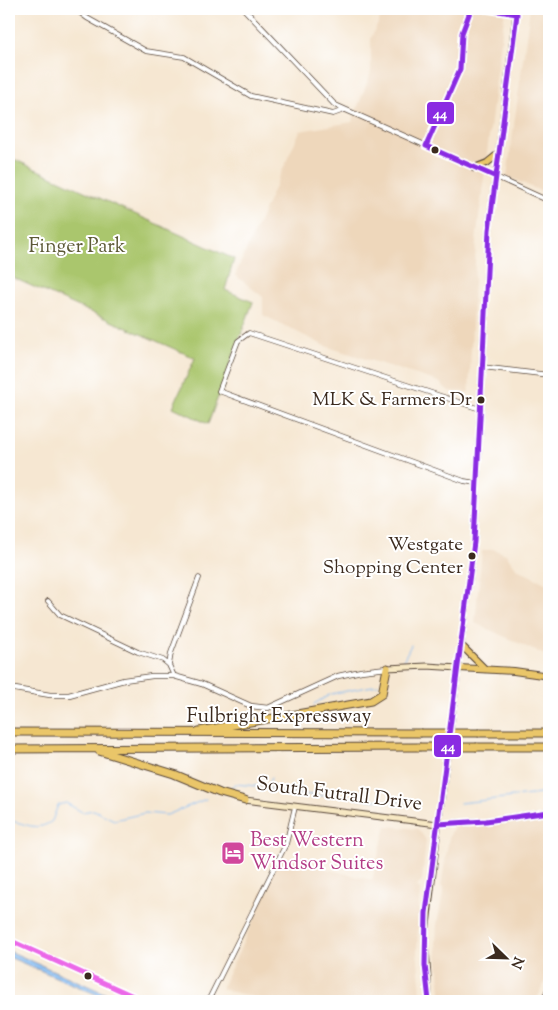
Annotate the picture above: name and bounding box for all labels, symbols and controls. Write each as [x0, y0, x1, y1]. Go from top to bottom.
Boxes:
line badge: 44 [426, 101, 455, 125]
text: 44 [432, 105, 447, 125]
unlabelled marker [430, 145, 440, 155]
park label: Finger Park [28, 233, 126, 262]
place label: MLK & Farmers Dr [312, 387, 472, 414]
marker: MLK & Farmers Dr [476, 395, 486, 405]
place label: Westgate Shopping Center [323, 532, 463, 582]
marker: Westgate Shopping Center [467, 551, 477, 561]
street label: Fulbright Expressway [187, 703, 371, 732]
line badge: 44 [433, 734, 462, 758]
text: 44 [440, 738, 455, 758]
street label: South Futrall Drive [255, 770, 423, 820]
place label: Best Western Windsor Suites [250, 827, 383, 879]
hotel icon: Best Western Windsor Suites [220, 840, 246, 866]
north arrow [480, 932, 530, 982]
text: N [505, 953, 528, 971]
unlabelled marker [83, 971, 93, 981]

